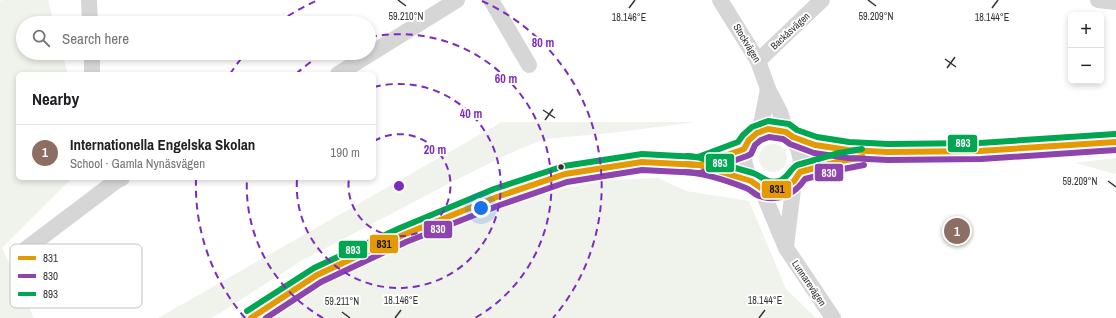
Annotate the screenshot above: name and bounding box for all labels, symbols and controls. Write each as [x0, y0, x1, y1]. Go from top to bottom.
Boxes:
street label: Backåsvägen [768, 9, 812, 53]
text: 59.210°N [389, 10, 424, 23]
text: 59.209°N [859, 10, 894, 23]
text: 18.146°E [612, 11, 646, 24]
text: 18.144°E [975, 11, 1009, 24]
map controls [1068, 12, 1104, 84]
button: + [1068, 12, 1104, 48]
search box [16, 16, 376, 60]
street label: Stockvägen [730, 21, 764, 65]
icon: search [30, 27, 52, 49]
text: Search here [62, 28, 129, 49]
text: 80 m [532, 35, 554, 51]
button: − [1068, 48, 1104, 84]
text: 60 m [495, 71, 517, 87]
text: Nearby [32, 87, 79, 110]
text: 40 m [460, 106, 482, 122]
text: Internationella Engelska Skolan [70, 134, 255, 155]
line badge: 893 [947, 134, 978, 153]
text: 893 [955, 136, 971, 150]
text: 20 m [424, 142, 446, 158]
text: 1 [42, 144, 48, 161]
text: 190 m [330, 144, 360, 161]
line badge: 893 [705, 153, 735, 173]
text: School · Gamla Nynäsvägen [70, 155, 205, 172]
text: 893 [712, 156, 728, 170]
unlabelled marker [556, 162, 566, 172]
line badge: 830 [814, 163, 844, 182]
text: 830 [821, 166, 837, 180]
text: 59.209°N [1063, 175, 1098, 188]
centre of rings [392, 179, 406, 193]
line badge: 831 [761, 180, 792, 199]
text: 831 [769, 182, 785, 196]
your location [471, 198, 491, 218]
pin: 1 [944, 216, 970, 246]
line badge: 830 [423, 220, 453, 239]
text: 830 [430, 222, 446, 236]
line badge: 831 [369, 234, 399, 254]
text: 831 [376, 237, 392, 251]
line badge: 893 [338, 240, 368, 259]
text: 893 [345, 243, 361, 257]
legend [10, 244, 142, 308]
text: 831 [43, 251, 58, 265]
street label: Lunnarevägen [789, 258, 829, 308]
text: 830 [43, 269, 58, 283]
text: 893 [43, 287, 58, 301]
text: 18.146°E [384, 294, 418, 307]
text: 18.144°E [748, 294, 782, 307]
text: 59.211°N [325, 295, 359, 308]

